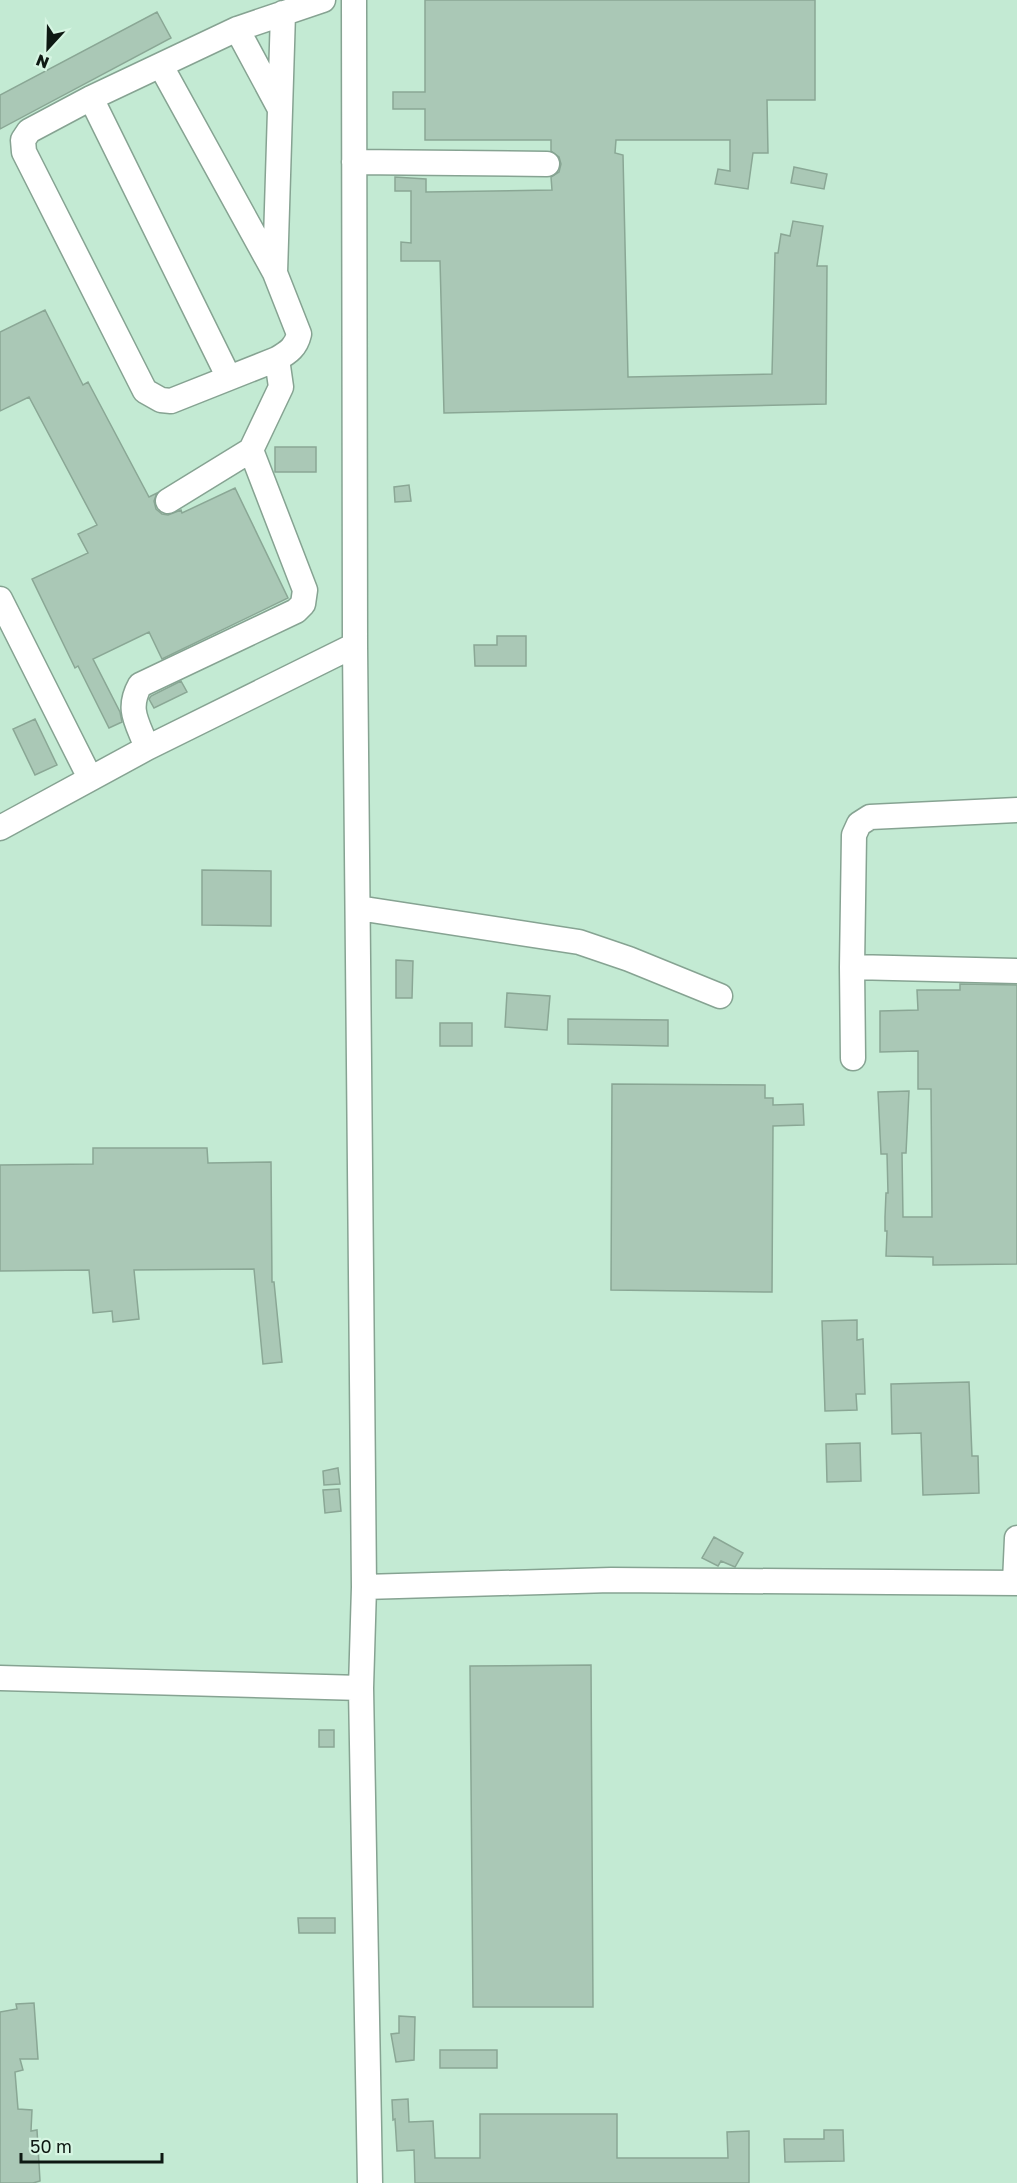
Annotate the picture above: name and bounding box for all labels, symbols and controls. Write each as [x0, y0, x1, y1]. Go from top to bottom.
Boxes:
north arrow [18, 18, 78, 78]
text: N [33, 50, 52, 73]
scale bar [21, 2126, 162, 2164]
text: 50 m [30, 2135, 72, 2157]

